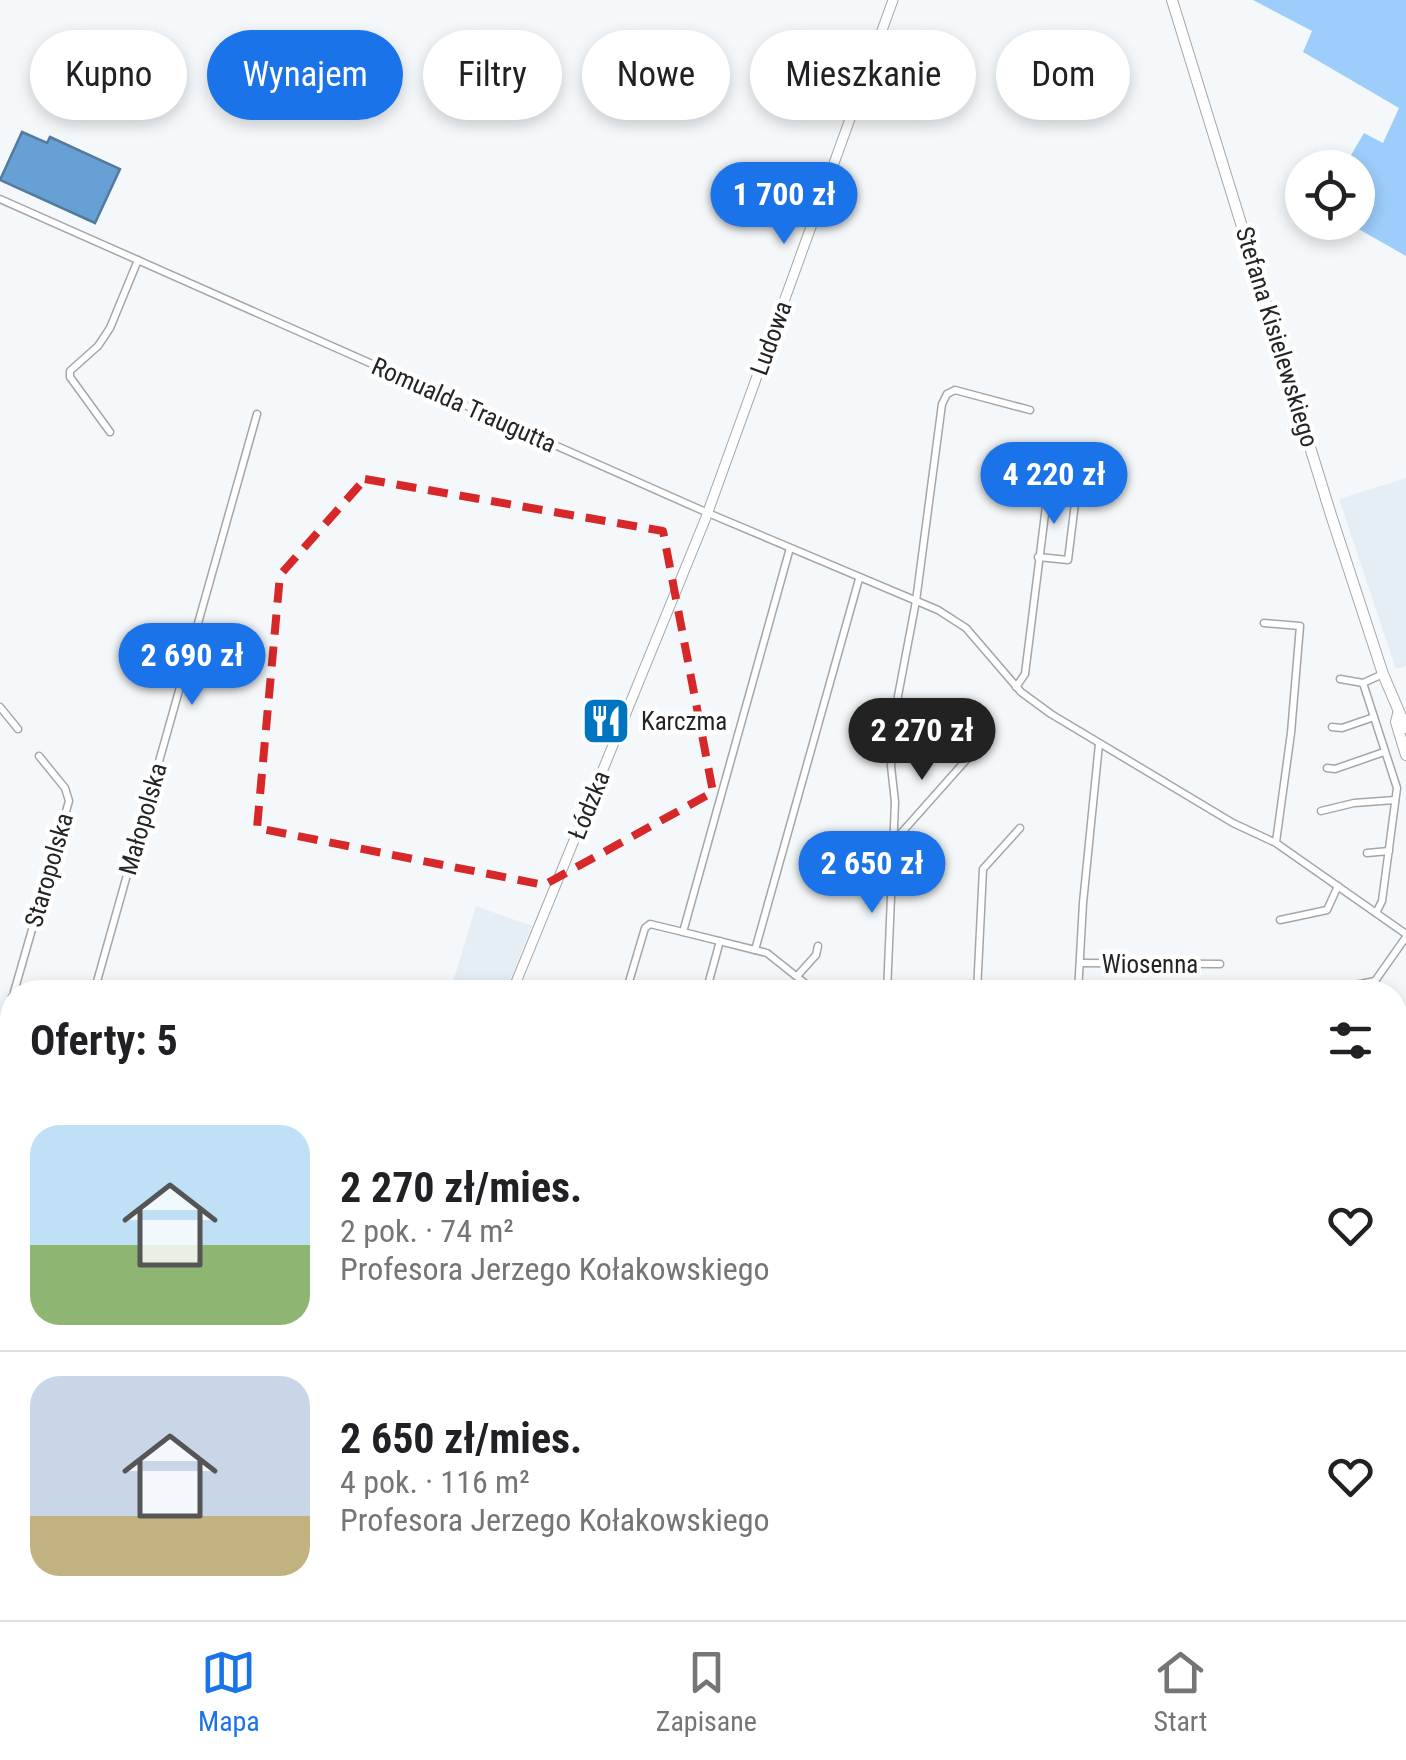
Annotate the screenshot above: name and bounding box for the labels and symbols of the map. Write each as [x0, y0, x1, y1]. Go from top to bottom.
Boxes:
pin: 1 700 zł [681, 162, 887, 247]
street label: Stefana Kisielewskiego [1230, 223, 1324, 451]
street label: Ludowa [744, 297, 798, 379]
street label: Romualda Traugutta [367, 351, 561, 459]
pin: 4 220 zł [951, 442, 1157, 527]
pin: 2 690 zł [89, 623, 295, 708]
restaurant icon: Karczma [580, 695, 632, 747]
pin: 2 270 zł [819, 698, 1025, 783]
place label: Karczma [641, 707, 727, 736]
street label: Małopolska [113, 760, 173, 878]
street label: Łódzka [562, 767, 616, 843]
street label: Staropolska [19, 810, 79, 930]
pin: 2 650 zł [769, 831, 975, 916]
street label: Wiosenna [1102, 950, 1198, 979]

